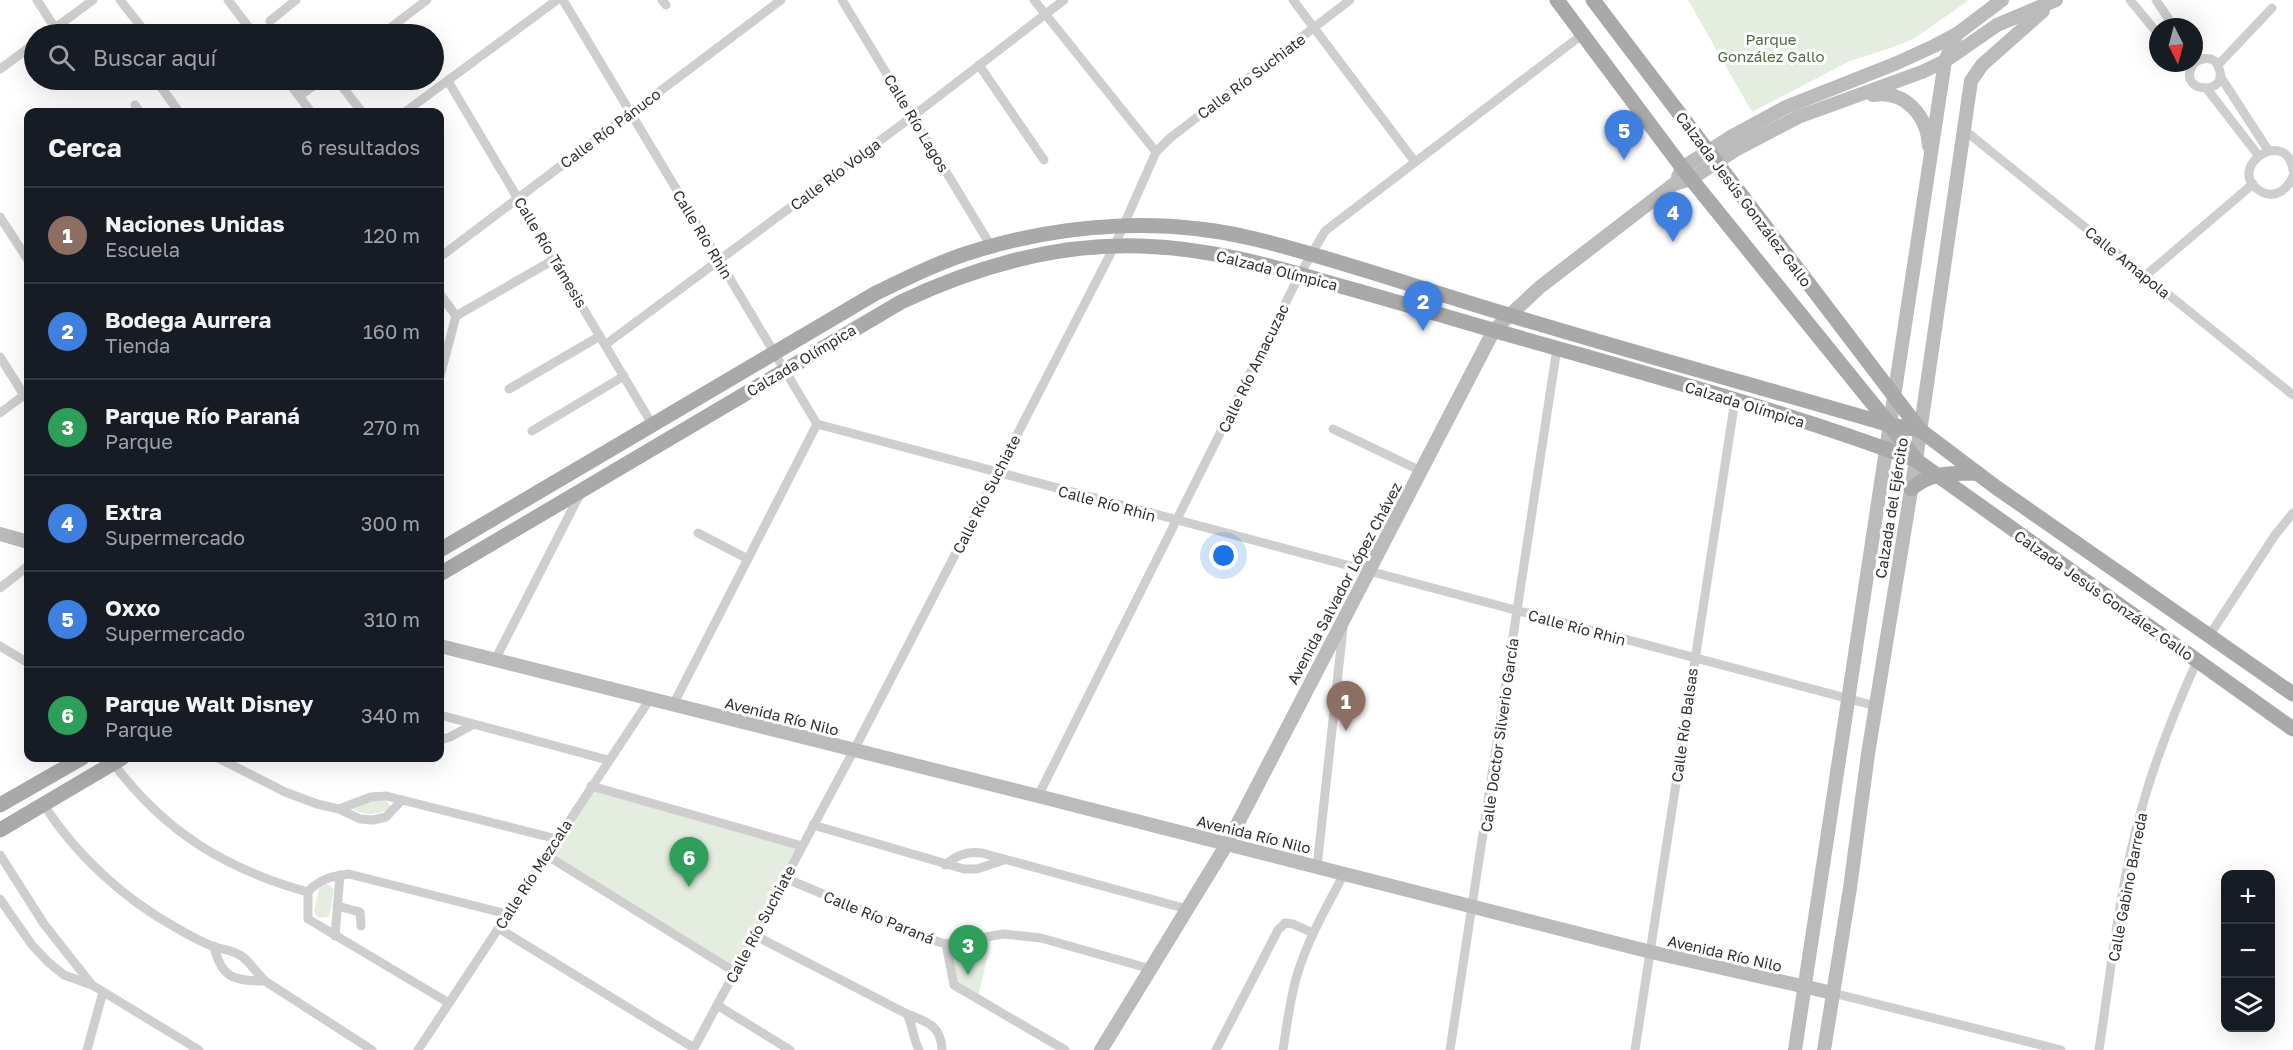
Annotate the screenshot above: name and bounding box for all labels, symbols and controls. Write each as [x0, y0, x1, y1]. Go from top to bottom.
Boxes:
north arrow [2149, 18, 2203, 72]
search box [24, 24, 444, 90]
street label: Calle Río Suchiate [1193, 29, 1309, 123]
park label: Parque González Gallo [1717, 30, 1825, 65]
icon: search [45, 41, 78, 74]
text: Buscar aquí [93, 44, 216, 71]
street label: Calle Río Lagos [881, 71, 953, 175]
street label: Calle Río Pánuco [556, 84, 664, 172]
street label: Calzada Jesús González Gallo [1672, 108, 1816, 290]
pin: 5 [1604, 110, 1644, 160]
text: Cerca [48, 132, 122, 163]
street label: Calle Río Volga [786, 134, 884, 214]
text: 6 resultados [301, 135, 420, 159]
street label: Calle Río Rhin [669, 186, 737, 282]
pin: 4 [1654, 192, 1692, 242]
street label: Calle Río Támesis [511, 193, 591, 311]
text: Naciones Unidas [105, 210, 284, 237]
street label: Calle Amapola [2082, 222, 2174, 302]
text: 1 [62, 223, 73, 247]
text: 120 m [364, 223, 420, 247]
text: Escuela [105, 237, 180, 261]
street label: Calzada Olímpica [1215, 246, 1339, 294]
pin: 2 [1404, 282, 1442, 331]
street label: Calle Río Amacuzac [1214, 301, 1292, 435]
text: Bodega Aurrera [105, 306, 271, 333]
text: 2 [61, 319, 74, 343]
text: 160 m [363, 319, 420, 343]
street label: Calzada Olímpica [743, 320, 859, 400]
text: Tienda [105, 333, 170, 357]
street label: Calzada Olímpica [1683, 377, 1807, 431]
text: Parque Río Paraná [105, 402, 300, 429]
text: 3 [61, 415, 74, 439]
text: 270 m [363, 415, 420, 439]
text: Parque [105, 429, 173, 453]
street label: Calle Río Suchiate [948, 431, 1024, 556]
street label: Calzada del Ejército [1871, 436, 1911, 580]
street label: Avenida Salvador López Chávez [1283, 479, 1405, 687]
street label: Calle Río Rhin [1056, 481, 1158, 525]
text: Extra [105, 498, 162, 525]
text: 4 [61, 511, 74, 535]
text: 300 m [361, 511, 420, 535]
text: Supermercado [105, 525, 245, 549]
street label: Calzada Jesús González Gallo [2011, 526, 2197, 664]
your location [1209, 541, 1238, 570]
text: Oxxo [105, 594, 160, 621]
street label: Calle Río Rhin [1526, 605, 1628, 649]
text: 5 [61, 607, 74, 631]
text: 310 m [364, 607, 420, 631]
text: Supermercado [105, 621, 245, 645]
street label: Calle Doctor Silverio García [1476, 637, 1522, 833]
street label: Calle Río Balsas [1667, 667, 1701, 783]
pin: 1 [1326, 682, 1366, 731]
text: Parque Walt Disney [105, 690, 314, 717]
street label: Avenida Río Nilo [723, 693, 841, 739]
text: 6 [61, 703, 74, 727]
text: 340 m [361, 703, 420, 727]
text: Parque [105, 717, 173, 741]
street label: Avenida Río Nilo [1195, 811, 1313, 857]
street label: Calle Gabino Barreda [2104, 811, 2150, 963]
street label: Calle Río Mezcala [491, 816, 575, 932]
pin: 6 [670, 838, 708, 887]
street label: Calle Río Suchiate [721, 862, 799, 986]
map controls [2221, 870, 2275, 1032]
button: + [2221, 870, 2275, 924]
street label: Calle Río Paraná [821, 887, 937, 947]
button: − [2221, 924, 2275, 978]
pin: 3 [948, 926, 988, 975]
street label: Avenida Río Nilo [1666, 931, 1784, 975]
button: layers [2221, 978, 2275, 1032]

